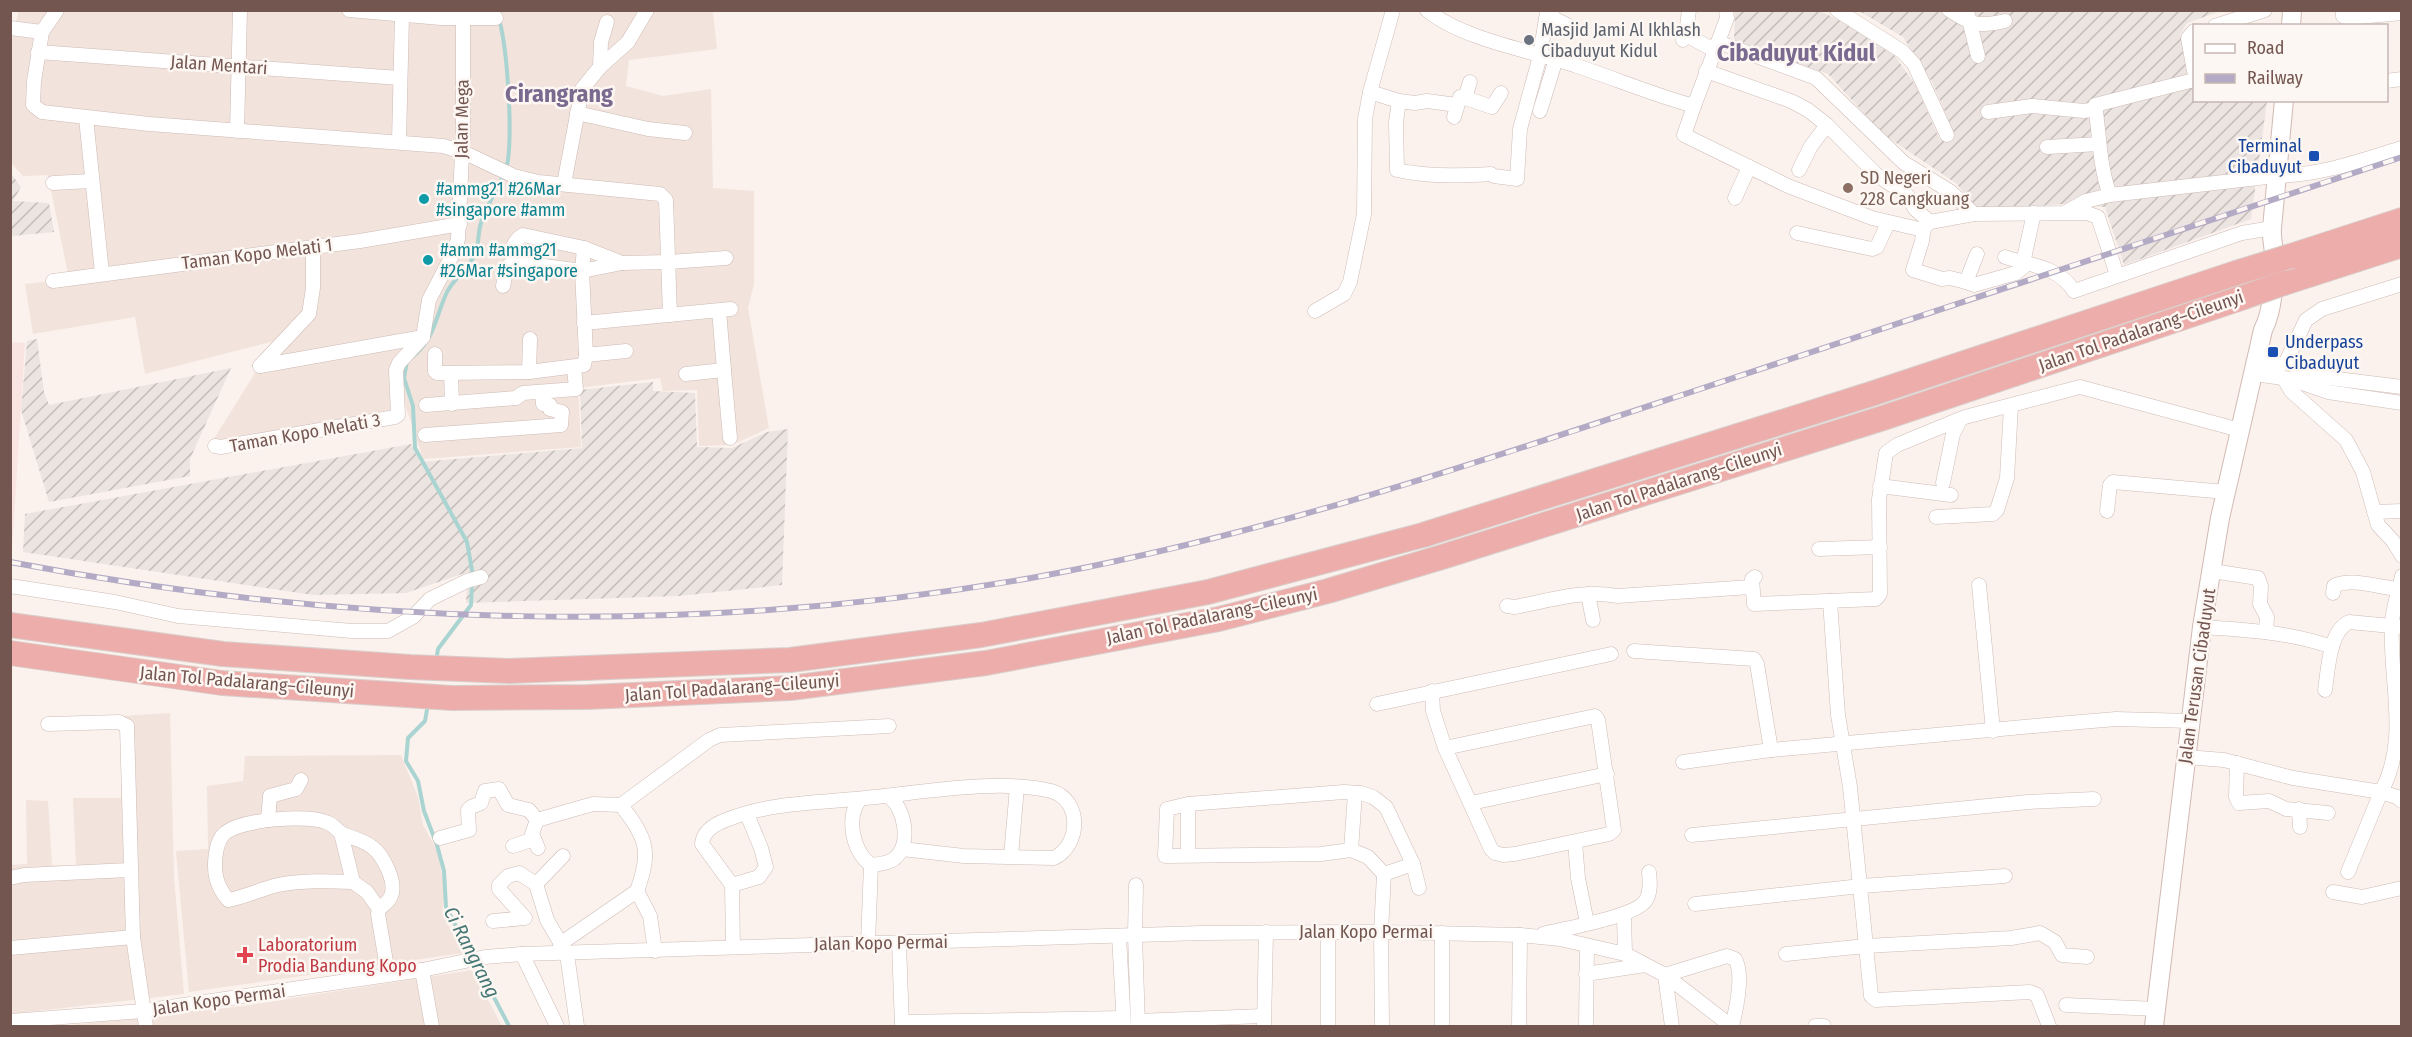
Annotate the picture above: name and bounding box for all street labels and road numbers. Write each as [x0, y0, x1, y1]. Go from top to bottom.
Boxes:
street label: Jalan Mentari [170, 51, 268, 79]
street label: Jalan Mega [450, 79, 474, 159]
street label: Taman Kopo Melati 1 [180, 234, 334, 274]
street label: Jalan Tol Padalarang–Cileunyi [2036, 286, 2246, 376]
street label: Taman Kopo Melati 3 [228, 409, 382, 457]
street label: Jalan Tol Padalarang–Cileunyi [1573, 438, 1785, 526]
street label: Jalan Tol Padalarang–Cileunyi [1105, 583, 1319, 649]
street label: Jalan Terusan Cibaduyut [2174, 587, 2220, 765]
street label: Jalan Tol Padalarang–Cileunyi [139, 662, 355, 702]
street label: Jalan Tol Padalarang–Cileunyi [624, 670, 840, 706]
street label: Jalan Kopo Permai [1299, 921, 1433, 943]
street label: Jalan Kopo Permai [814, 931, 948, 955]
street label: Jalan Kopo Permai [151, 980, 287, 1020]

